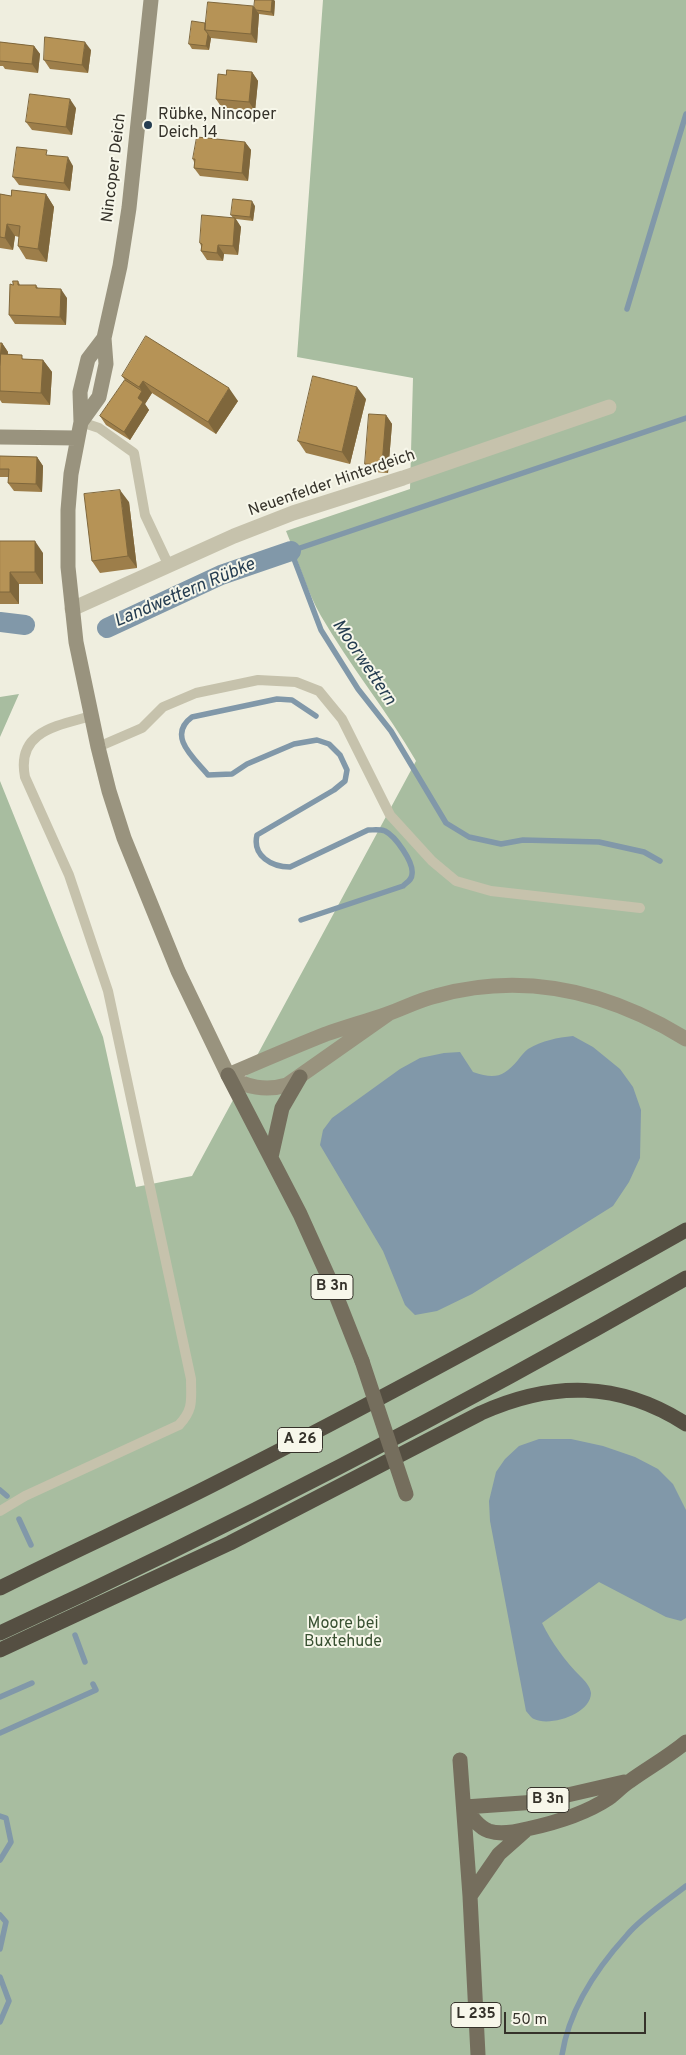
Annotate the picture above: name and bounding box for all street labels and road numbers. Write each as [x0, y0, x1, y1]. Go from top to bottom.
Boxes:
street label: Nincoper Deich [99, 112, 131, 224]
street label: Neuenfelder Hinterdeich [246, 446, 418, 522]
road number: B 3n [311, 1274, 353, 1300]
road number: A 26 [278, 1428, 322, 1452]
road number: B 3n [527, 1788, 569, 1812]
road number: L 235 [451, 2002, 501, 2028]

